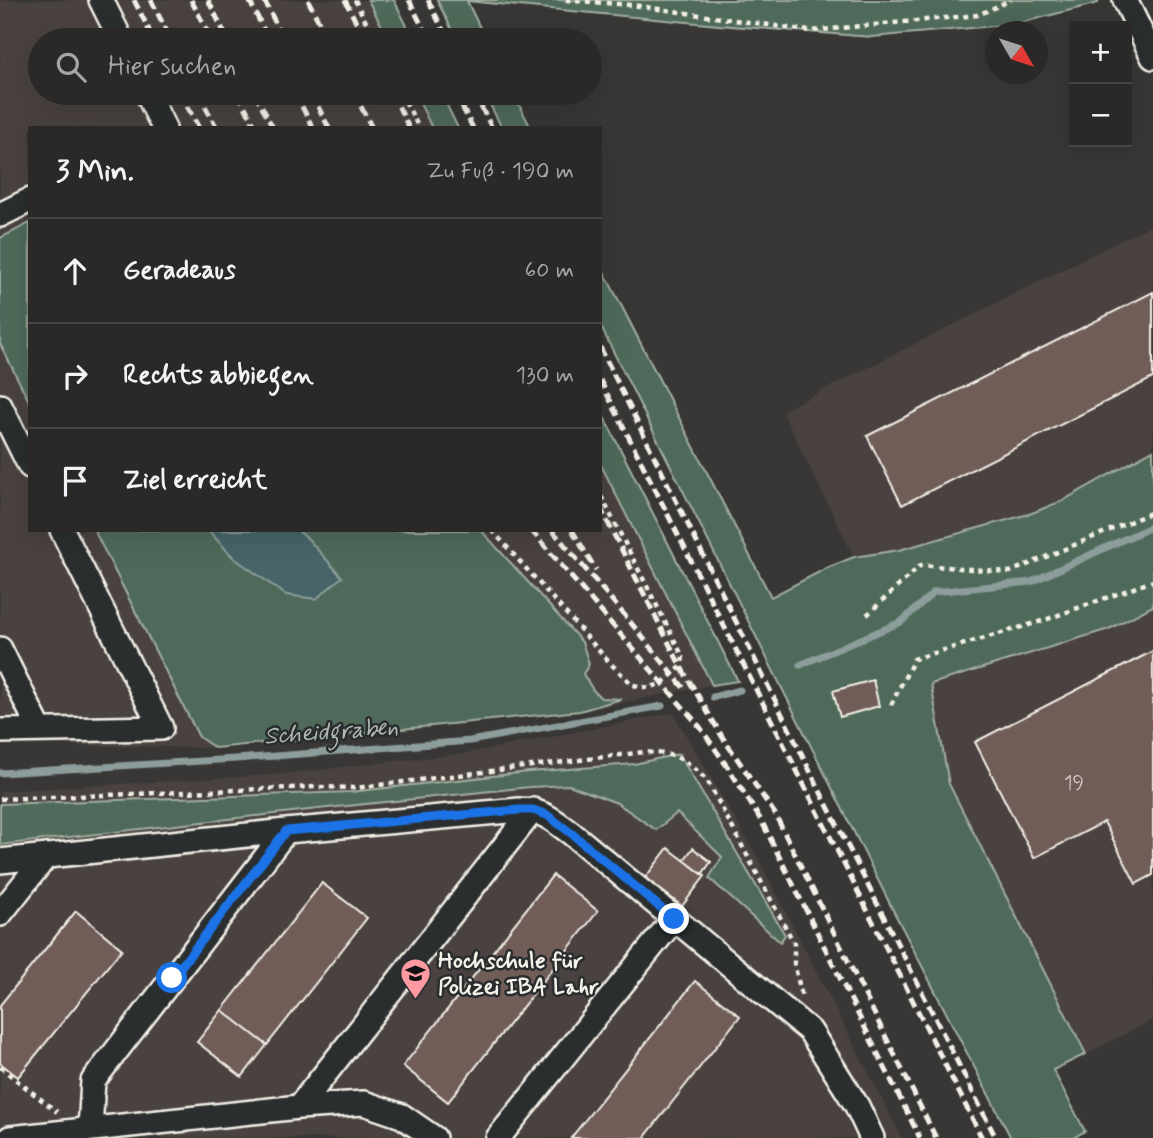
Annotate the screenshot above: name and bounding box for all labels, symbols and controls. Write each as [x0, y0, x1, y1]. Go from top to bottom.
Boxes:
north arrow [985, 21, 1048, 84]
map controls [1069, 21, 1132, 147]
button: + [1069, 21, 1132, 84]
search box [28, 28, 602, 105]
icon: search [52, 48, 90, 86]
text: Hier suchen [108, 50, 236, 84]
button: − [1069, 84, 1132, 147]
text: 3 Min. [56, 152, 134, 191]
text: Zu Fuß · 190 m [426, 157, 574, 187]
icon: ahead [56, 252, 94, 290]
text: Geradeaus [123, 254, 236, 288]
text: 60 m [525, 256, 574, 286]
icon: right [56, 357, 94, 395]
text: Rechts abbiegen [123, 359, 314, 393]
text: 130 m [516, 361, 574, 391]
icon: arrive [56, 462, 94, 500]
text: Ziel erreicht [123, 464, 267, 498]
water label: Scheidgraben [263, 712, 399, 756]
house number: 19 [1064, 771, 1084, 796]
route end [658, 903, 689, 934]
place label: Hochschule für Polizei IBA Lahr [438, 947, 599, 1003]
school or university icon: Hochschule für Polizei IBA Lahr [398, 956, 432, 1000]
route start [156, 962, 187, 993]

